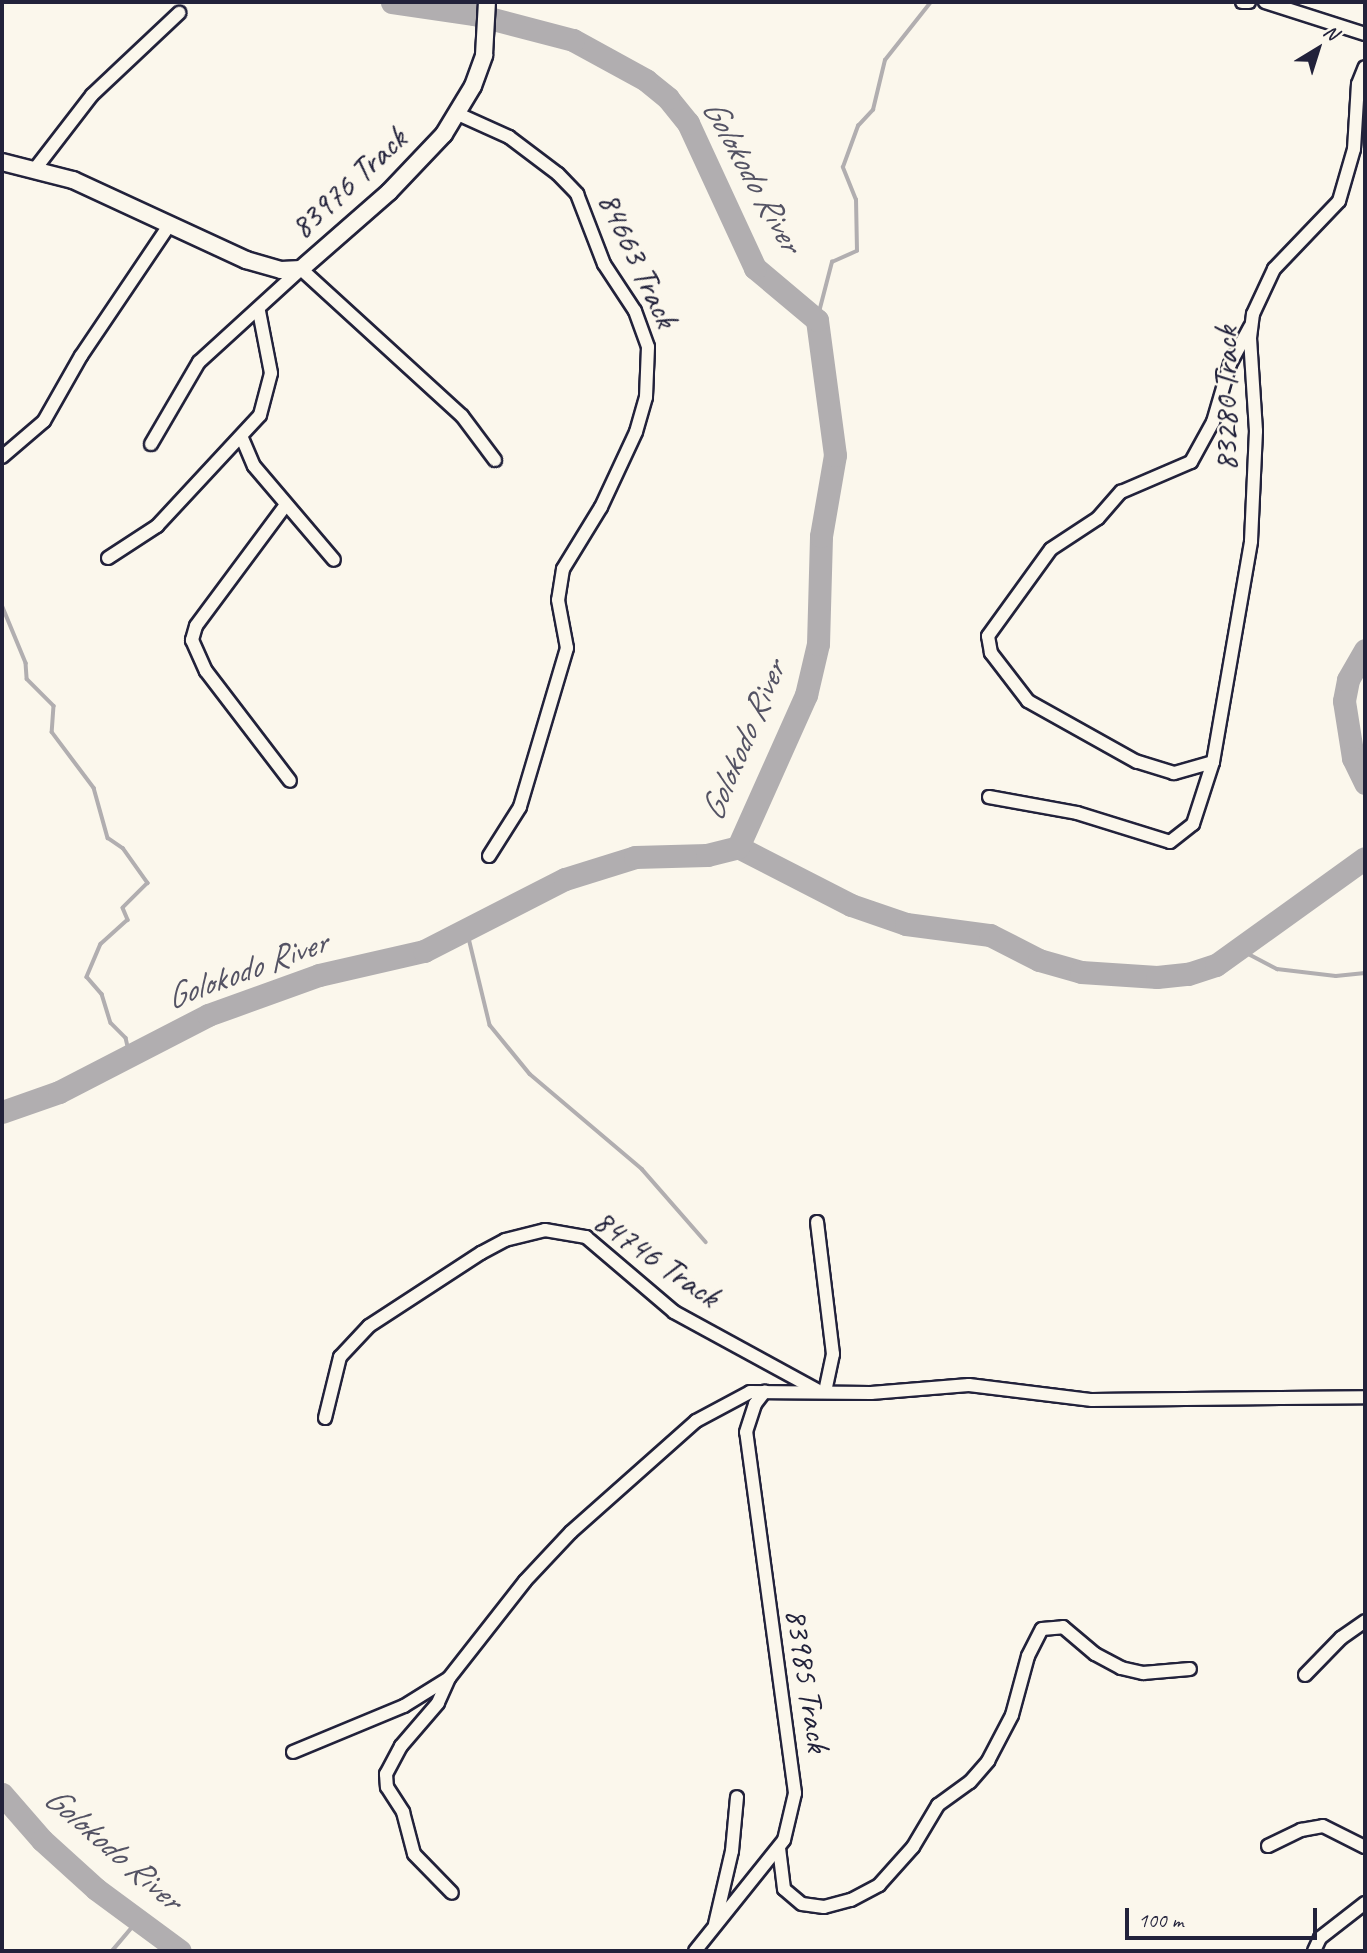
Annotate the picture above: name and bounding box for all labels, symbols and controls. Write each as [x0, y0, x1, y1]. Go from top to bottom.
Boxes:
north arrow [1283, 14, 1353, 84]
text: N [1319, 19, 1343, 46]
water label: Golokodo River [693, 91, 811, 259]
street label: 83976 Track [283, 120, 415, 248]
street label: 84663 Track [589, 186, 685, 334]
street label: 83280 Track [1207, 327, 1247, 471]
water label: Golokodo River [691, 655, 795, 827]
water label: Golokodo River [160, 921, 332, 1019]
street label: 84746 Track [585, 1201, 727, 1317]
street label: 83985 Track [776, 1606, 838, 1754]
water label: Golokodo River [36, 1777, 190, 1919]
scale bar [1129, 1894, 1322, 1938]
text: 100 m [1138, 1907, 1183, 1933]

